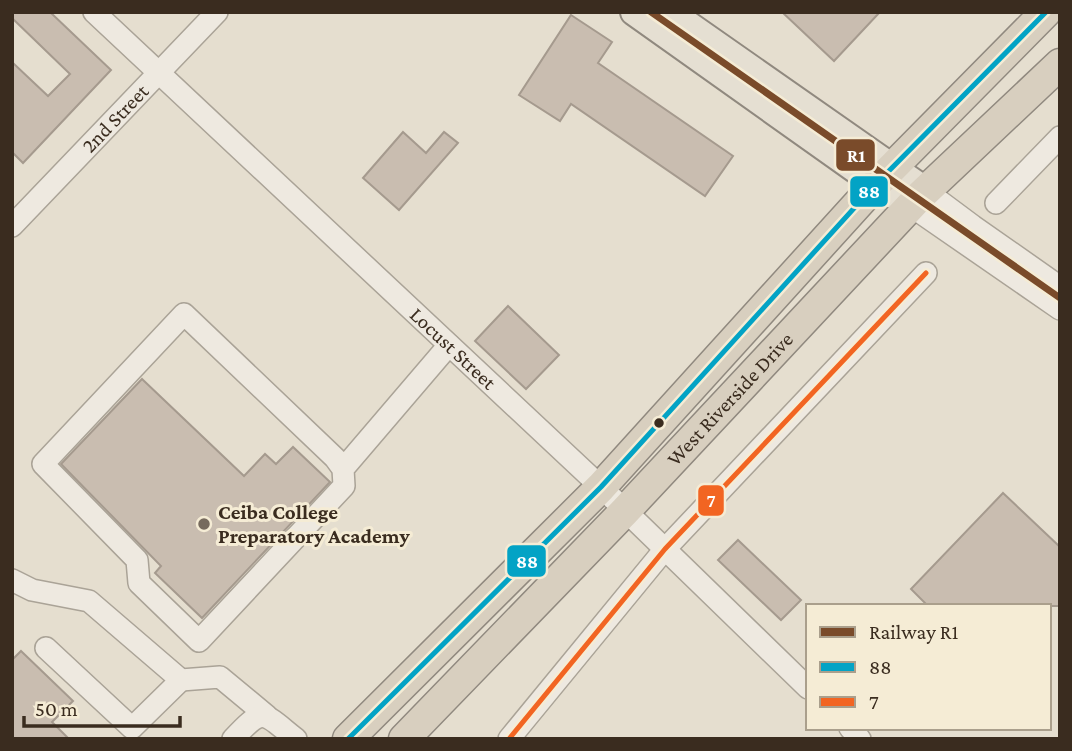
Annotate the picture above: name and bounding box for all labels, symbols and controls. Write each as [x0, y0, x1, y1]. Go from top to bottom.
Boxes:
street label: 2nd Street [77, 78, 154, 158]
line badge: R1 [835, 138, 876, 172]
text: R1 [847, 145, 865, 166]
line badge: 88 [849, 175, 889, 208]
text: 88 [858, 181, 880, 202]
street label: Locust Street [405, 302, 502, 395]
street label: West Riverside Drive [662, 327, 798, 471]
unlabelled marker [652, 416, 666, 430]
line badge: 7 [697, 484, 725, 517]
text: 7 [706, 490, 716, 511]
place label: Ceiba College Preparatory Academy [218, 500, 410, 548]
marker: Ceiba College Preparatory Academy [196, 516, 212, 532]
line badge: 88 [506, 544, 547, 578]
text: 88 [516, 551, 538, 572]
legend [806, 604, 1051, 730]
text: Railway R1 [869, 620, 958, 644]
text: 88 [869, 655, 892, 679]
scale bar [24, 684, 180, 728]
text: 7 [869, 690, 879, 714]
text: 50 m [35, 697, 78, 721]

